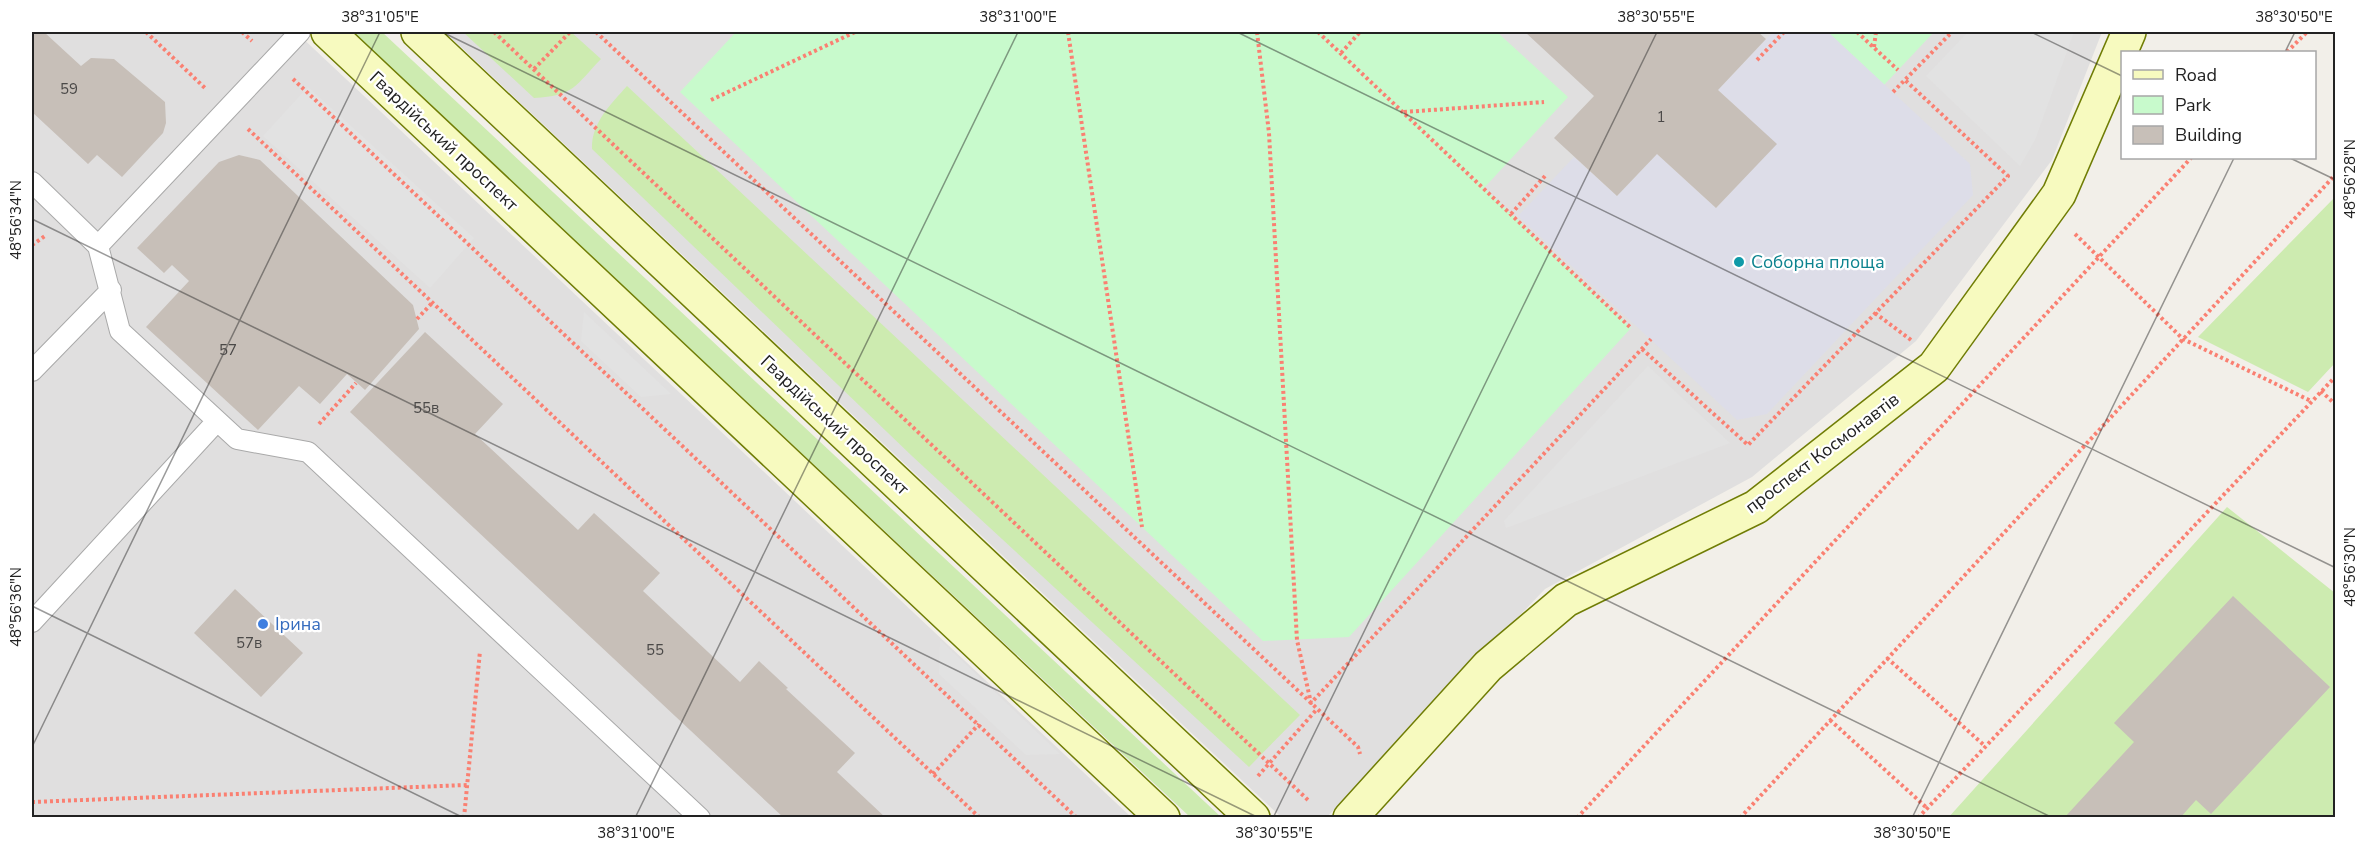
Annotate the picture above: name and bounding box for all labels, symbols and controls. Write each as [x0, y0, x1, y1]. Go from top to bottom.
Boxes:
text: 38°31'05"E [341, 7, 419, 27]
text: 38°31'00"E [979, 7, 1057, 27]
text: 38°30'55"E [1617, 7, 1695, 27]
text: 38°30'50"E [2255, 7, 2333, 27]
legend [2121, 51, 2316, 159]
text: Road [2175, 63, 2217, 87]
street label: Гвардійський проспект [365, 66, 523, 216]
house number: 59 [60, 79, 78, 99]
text: Park [2175, 93, 2212, 117]
house number: 1 [1656, 107, 1666, 127]
text: Building [2175, 123, 2242, 147]
text: 48°56'28"N [2340, 139, 2360, 219]
text: 48°56'34"N [6, 180, 26, 260]
place label: Соборна площа [1751, 250, 1885, 274]
marker: Соборна площа [1732, 255, 1746, 269]
house number: 57 [219, 340, 237, 360]
street label: Гвардійський проспект [756, 350, 914, 500]
street label: проспект Космонавтів [1740, 387, 1904, 519]
house number: 55в [413, 398, 439, 418]
text: 48°56'30"N [2340, 527, 2360, 607]
text: 48°56'36"N [6, 567, 26, 647]
place label: Ірина [275, 612, 321, 636]
marker: Ірина [256, 617, 270, 631]
house number: 57в [236, 633, 262, 653]
house number: 55 [646, 640, 664, 660]
text: 38°31'00"E [597, 823, 675, 843]
text: 38°30'55"E [1235, 823, 1313, 843]
text: 38°30'50"E [1873, 823, 1951, 843]

